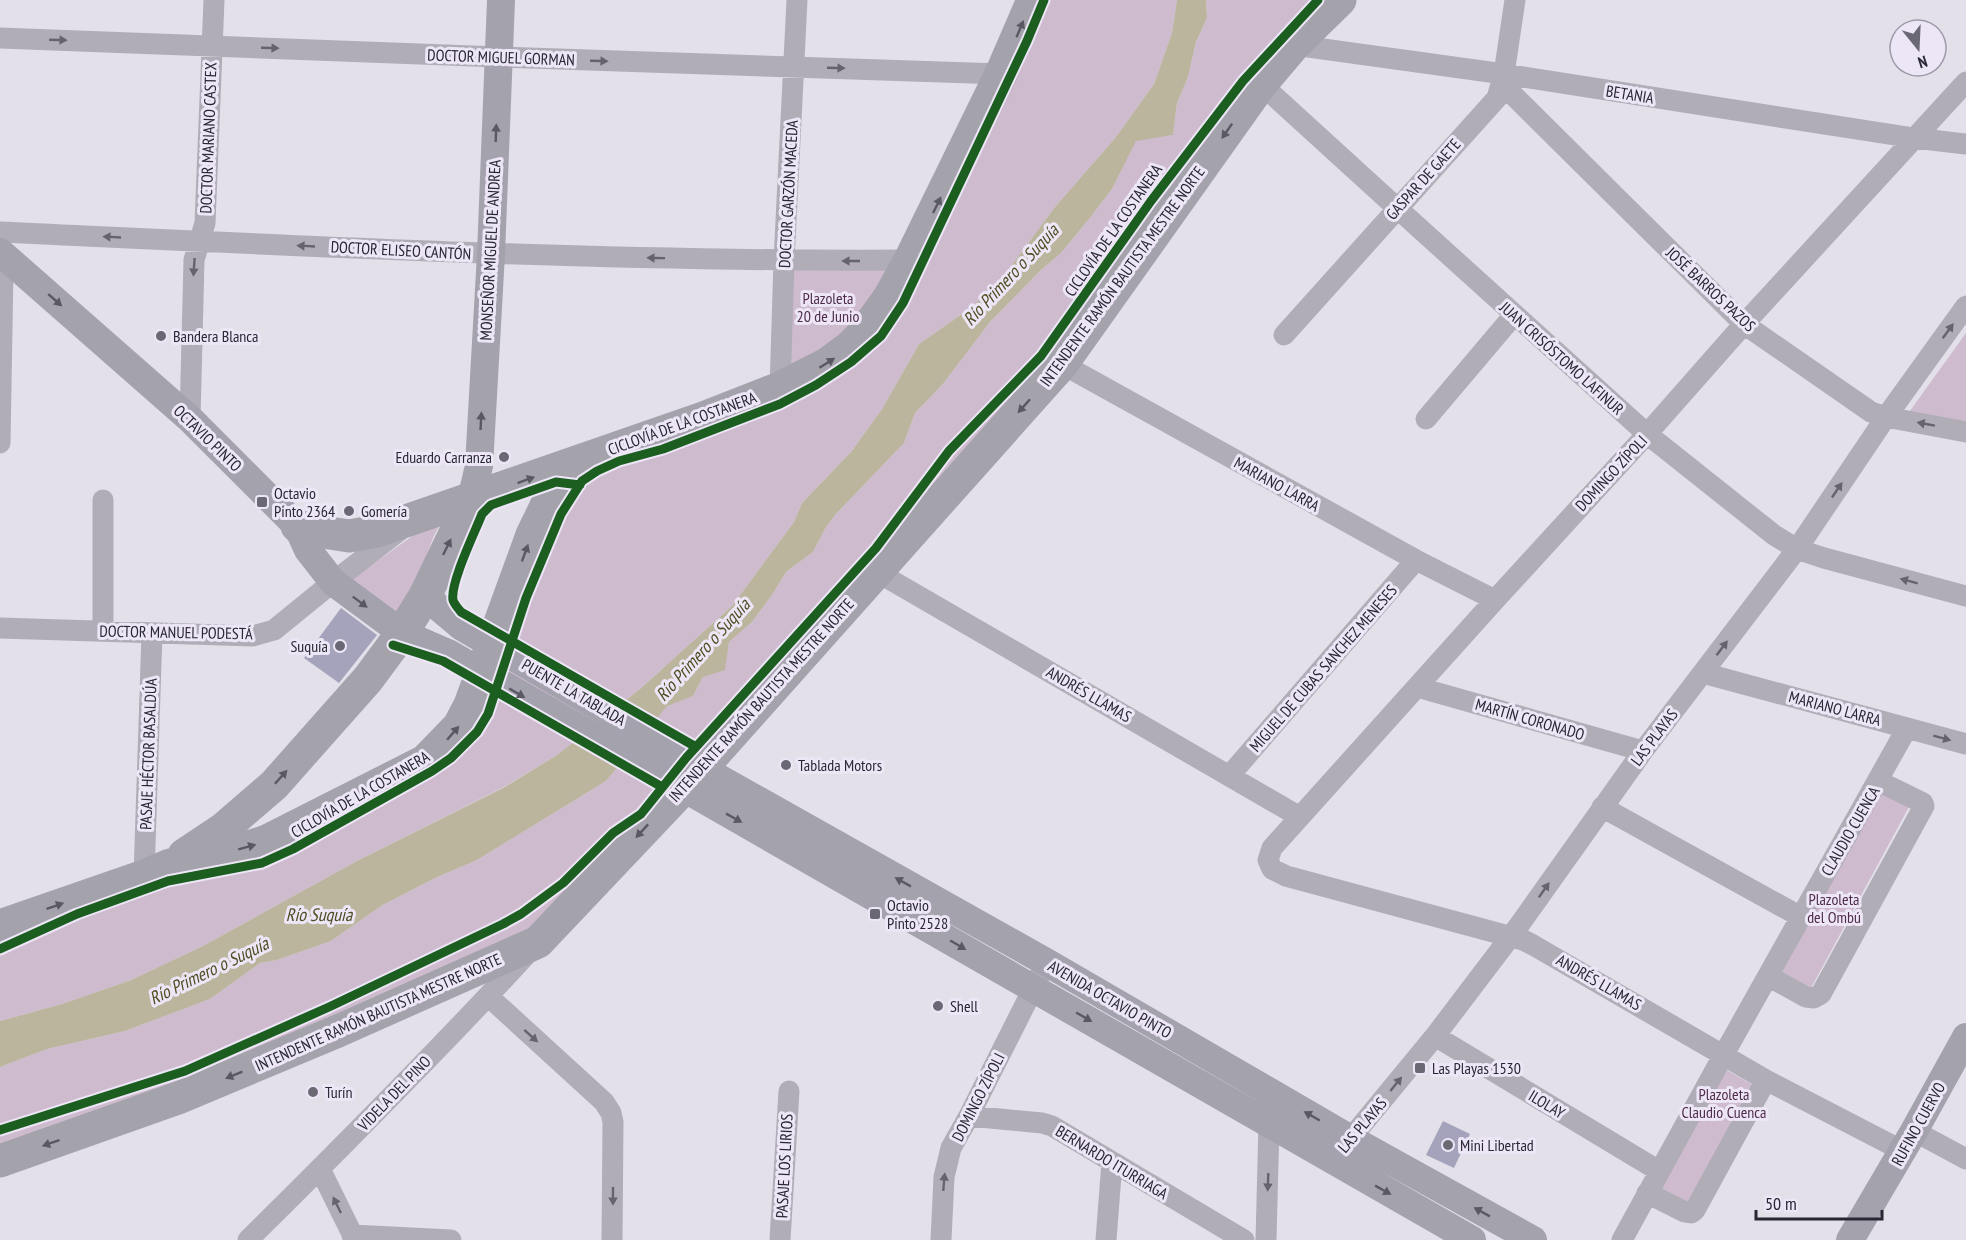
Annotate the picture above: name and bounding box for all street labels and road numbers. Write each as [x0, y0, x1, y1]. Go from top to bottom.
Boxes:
street label: DOCTOR MIGUEL GORMAN [427, 44, 575, 70]
street label: DOCTOR MARIANO CASTEX [195, 62, 221, 214]
street label: BETANIA [1605, 80, 1656, 108]
street label: DOCTOR GARZÓN MACEDA [774, 119, 802, 268]
street label: GASPAR DE GAETE [1381, 134, 1465, 224]
street label: MONSEÑOR MIGUEL DE ANDREA [475, 159, 505, 341]
street label: CICLOVÍA DE LA COSTANERA [1060, 160, 1166, 300]
street label: INTENDENTE RAMÓN BAUTISTA MESTRE NORTE [1035, 162, 1209, 390]
street label: DOCTOR ELISEO CANTÓN [330, 236, 472, 264]
street label: JOSÉ BARROS PAZOS [1661, 242, 1760, 336]
street label: JUAN CRISÓSTOMO LAFINUR [1495, 296, 1628, 419]
street label: CICLOVÍA DE LA COSTANERA [605, 387, 759, 459]
street label: OCTAVIO PINTO [170, 401, 246, 476]
street label: DOMINGO ZÍPOLI [1571, 431, 1651, 515]
street label: MARIANO LARRA [1231, 452, 1323, 516]
street label: MIGUEL DE CUBAS SANCHEZ MENESES [1245, 580, 1401, 756]
street label: INTENDENTE RAMÓN BAUTISTA MESTRE NORTE [664, 594, 858, 806]
street label: DOCTOR MANUEL PODESTÁ [99, 621, 253, 643]
street label: PUENTE LA TABLADA [519, 654, 630, 730]
street label: ANDRÉS LLAMAS [1043, 662, 1135, 726]
street label: PASAJE HÉCTOR BASALDÚA [135, 677, 161, 830]
street label: MARIANO LARRA [1787, 686, 1884, 730]
street label: MARTÍN CORONADO [1473, 694, 1587, 744]
street label: LAS PLAYAS [1626, 705, 1682, 769]
street label: CICLOVÍA DE LA COSTANERA [287, 746, 433, 842]
street label: CLAUDIO CUENCA [1816, 782, 1884, 879]
street label: INTENDENTE RAMÓN BAUTISTA MESTRE NORTE [252, 948, 504, 1075]
street label: ANDRÉS LLAMAS [1553, 950, 1645, 1014]
street label: AVENIDA OCTAVIO PINTO [1045, 956, 1175, 1043]
street label: DOMINGO ZÍPOLI [947, 1050, 1009, 1144]
street label: VIDELA DEL PINO [353, 1051, 435, 1135]
street label: RUFINO CUERVO [1887, 1078, 1949, 1169]
street label: ILOLAY [1525, 1085, 1569, 1123]
street label: LAS PLAYAS [1333, 1093, 1391, 1157]
street label: PASAJE LOS LIRIOS [771, 1113, 797, 1219]
street label: BERNARDO ITURRIAGA [1052, 1121, 1172, 1204]

